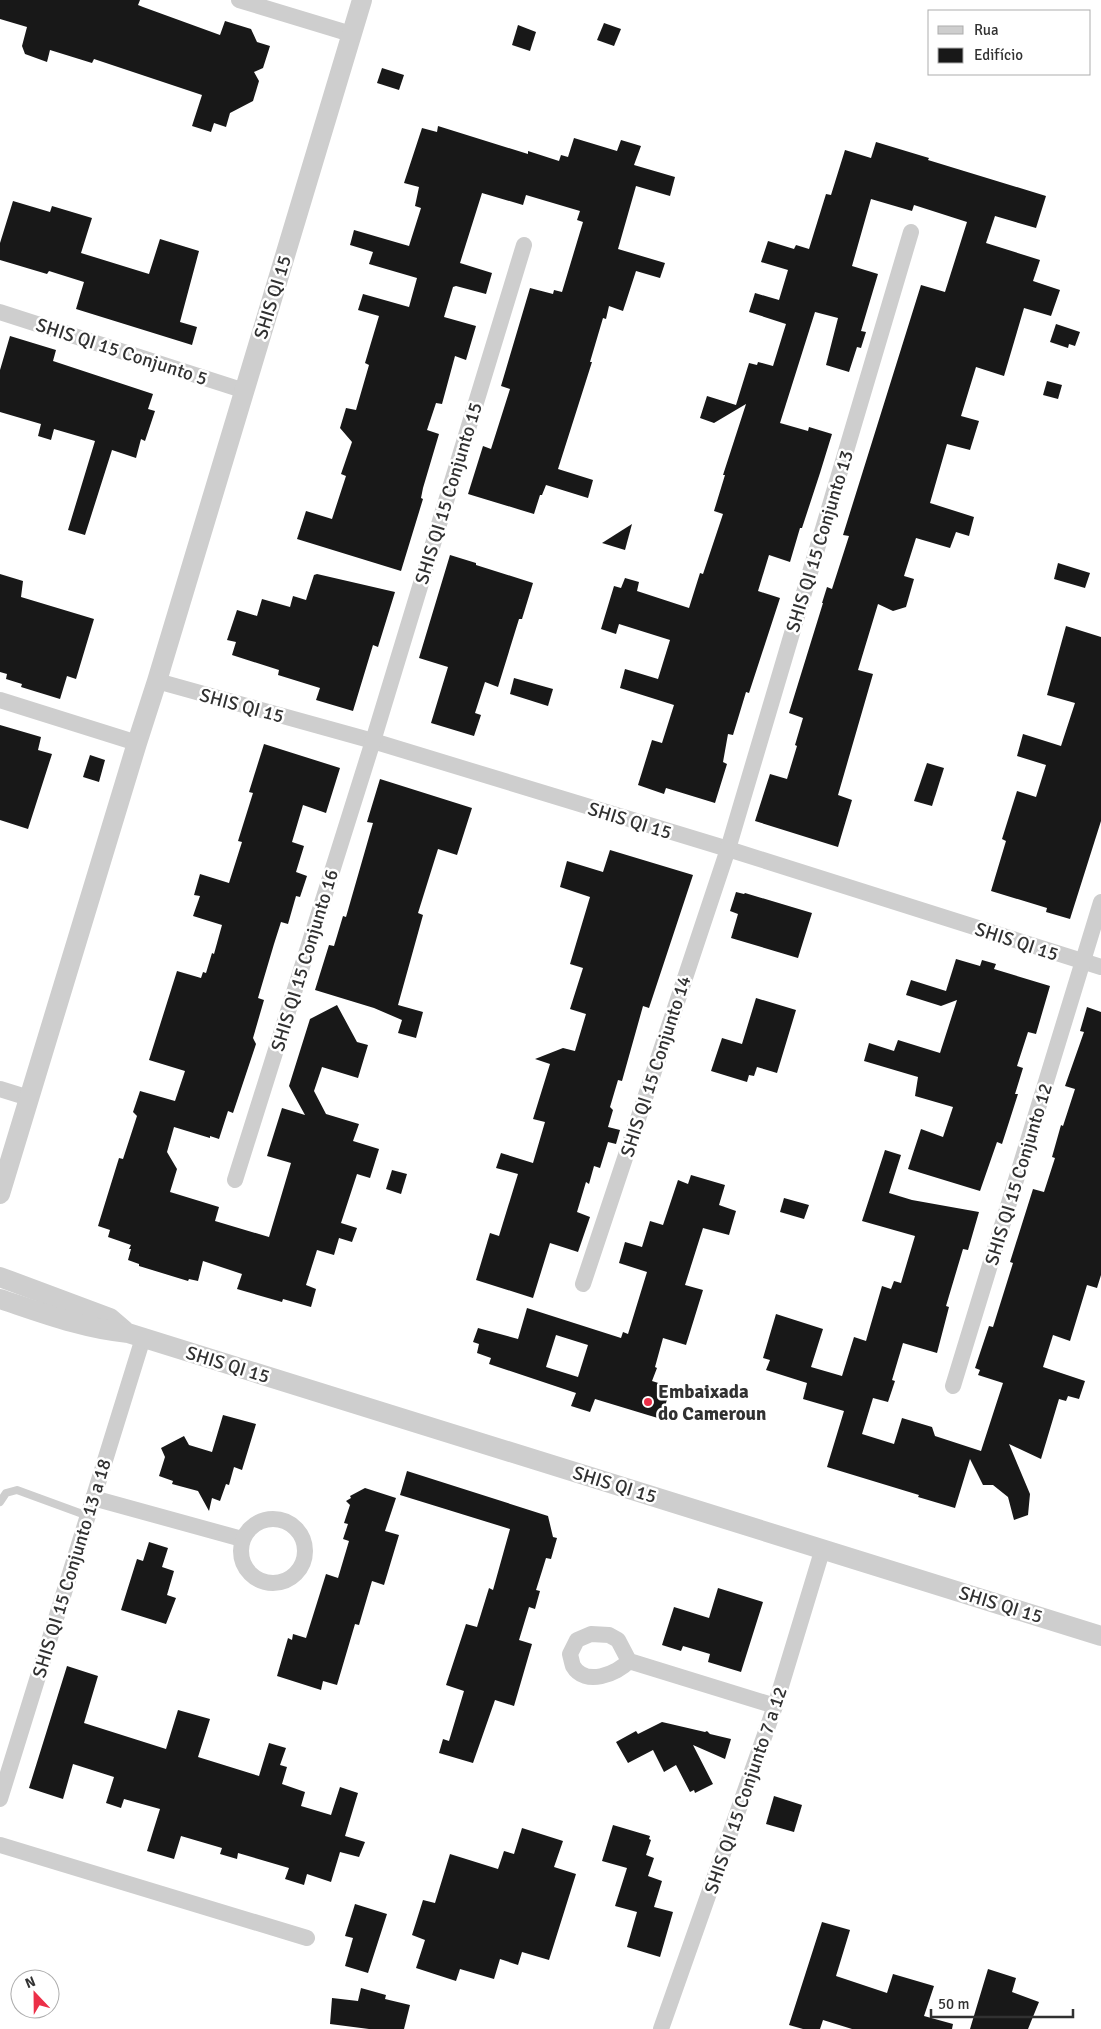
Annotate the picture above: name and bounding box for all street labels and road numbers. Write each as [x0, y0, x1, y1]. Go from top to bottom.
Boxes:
street label: SHIS QI 15 [249, 252, 297, 342]
street label: SHIS QI 15 Conjunto 5 [33, 313, 210, 391]
street label: SHIS QI 15 Conjunto 15 [410, 399, 488, 587]
street label: SHIS QI 15 Conjunto 13 [781, 447, 859, 635]
street label: SHIS QI 15 [197, 683, 287, 729]
street label: SHIS QI 15 [585, 797, 675, 845]
street label: SHIS QI 15 Conjunto 16 [266, 866, 344, 1054]
street label: SHIS QI 15 [972, 917, 1061, 967]
street label: SHIS QI 15 Conjunto 14 [615, 973, 697, 1160]
street label: SHIS QI 15 Conjunto 12 [980, 1080, 1058, 1268]
street label: SHIS QI 15 [183, 1341, 273, 1389]
street label: SHIS QI 15 Conjunto 13 a 18 [27, 1456, 117, 1681]
street label: SHIS QI 15 [570, 1461, 660, 1509]
street label: SHIS QI 15 [956, 1581, 1046, 1629]
street label: SHIS QI 15 Conjunto 7 a 12 [699, 1684, 793, 1897]

